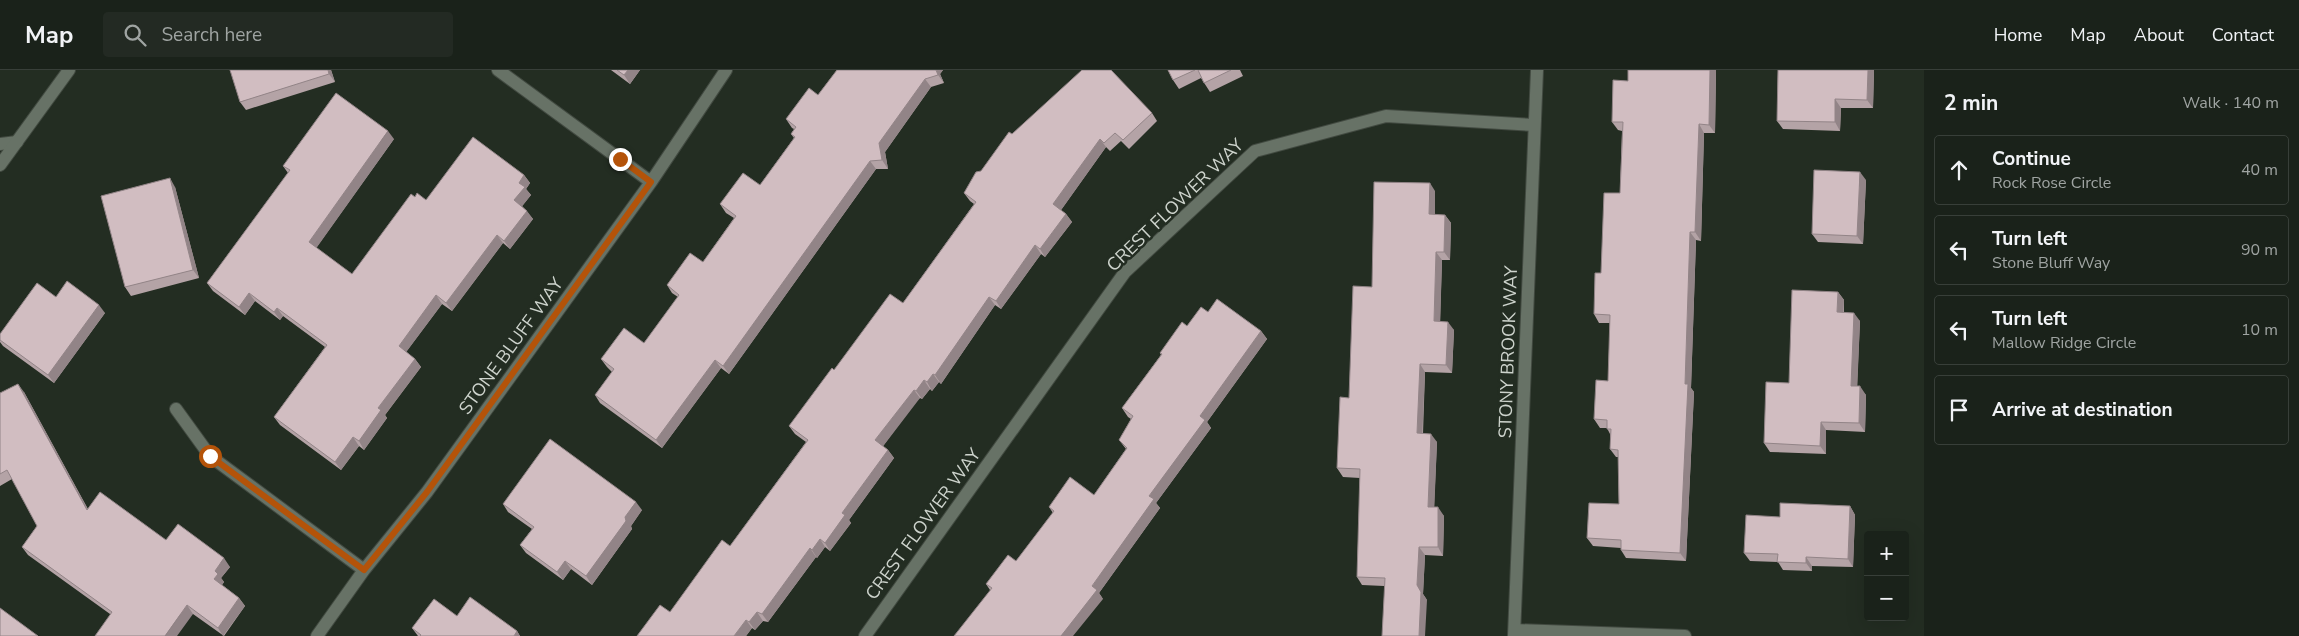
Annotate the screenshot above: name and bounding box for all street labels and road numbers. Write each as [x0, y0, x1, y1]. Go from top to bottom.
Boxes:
street label: CREST FLOWER WAY [1101, 133, 1249, 277]
street label: STONY BROOK WAY [1493, 265, 1523, 439]
street label: STONE BLUFF WAY [453, 273, 569, 419]
street label: CREST FLOWER WAY [860, 443, 986, 605]

